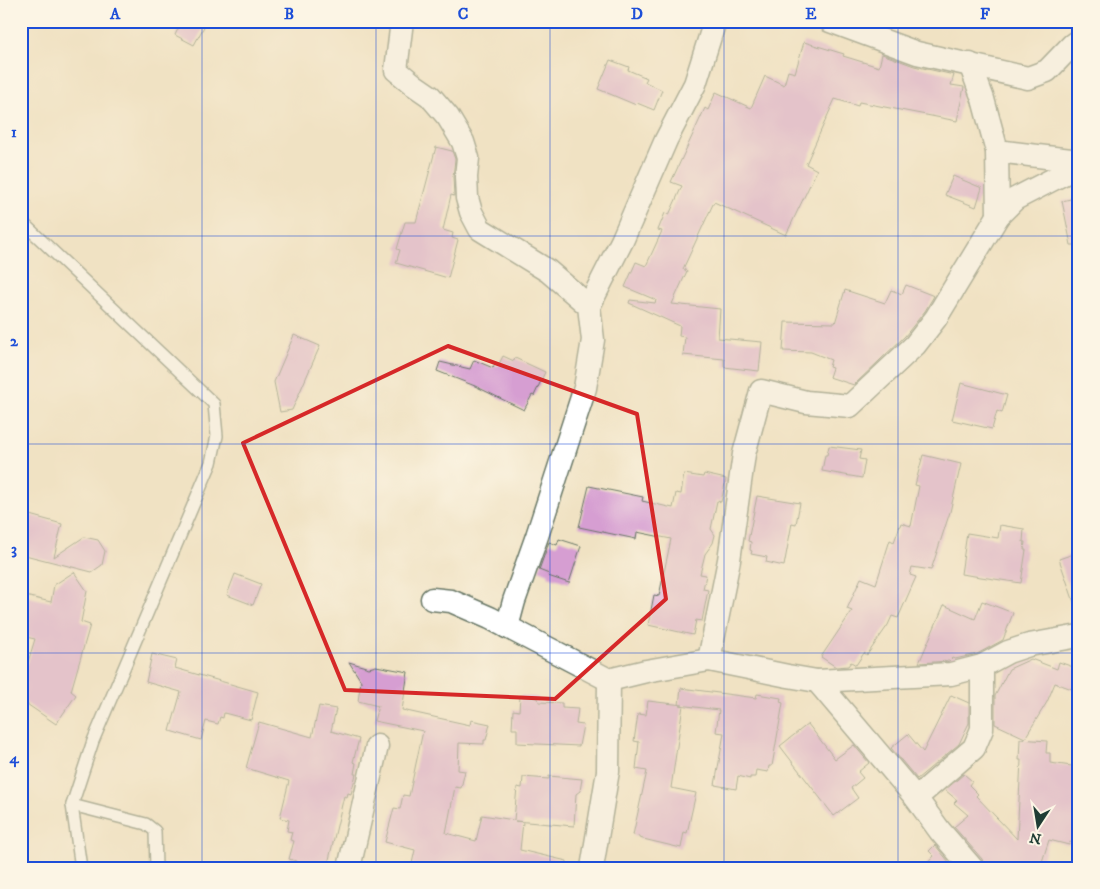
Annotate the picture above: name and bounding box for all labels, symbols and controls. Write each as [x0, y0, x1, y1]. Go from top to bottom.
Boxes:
text: A [109, 4, 121, 24]
text: B [284, 4, 294, 24]
text: C [458, 4, 468, 24]
text: D [631, 4, 643, 24]
text: E [805, 4, 817, 24]
text: F [980, 4, 990, 24]
text: 1 [11, 122, 17, 142]
text: 2 [10, 331, 19, 351]
text: 3 [11, 539, 17, 559]
text: 4 [8, 748, 19, 768]
north arrow [1012, 802, 1062, 852]
text: N [1028, 828, 1043, 848]

